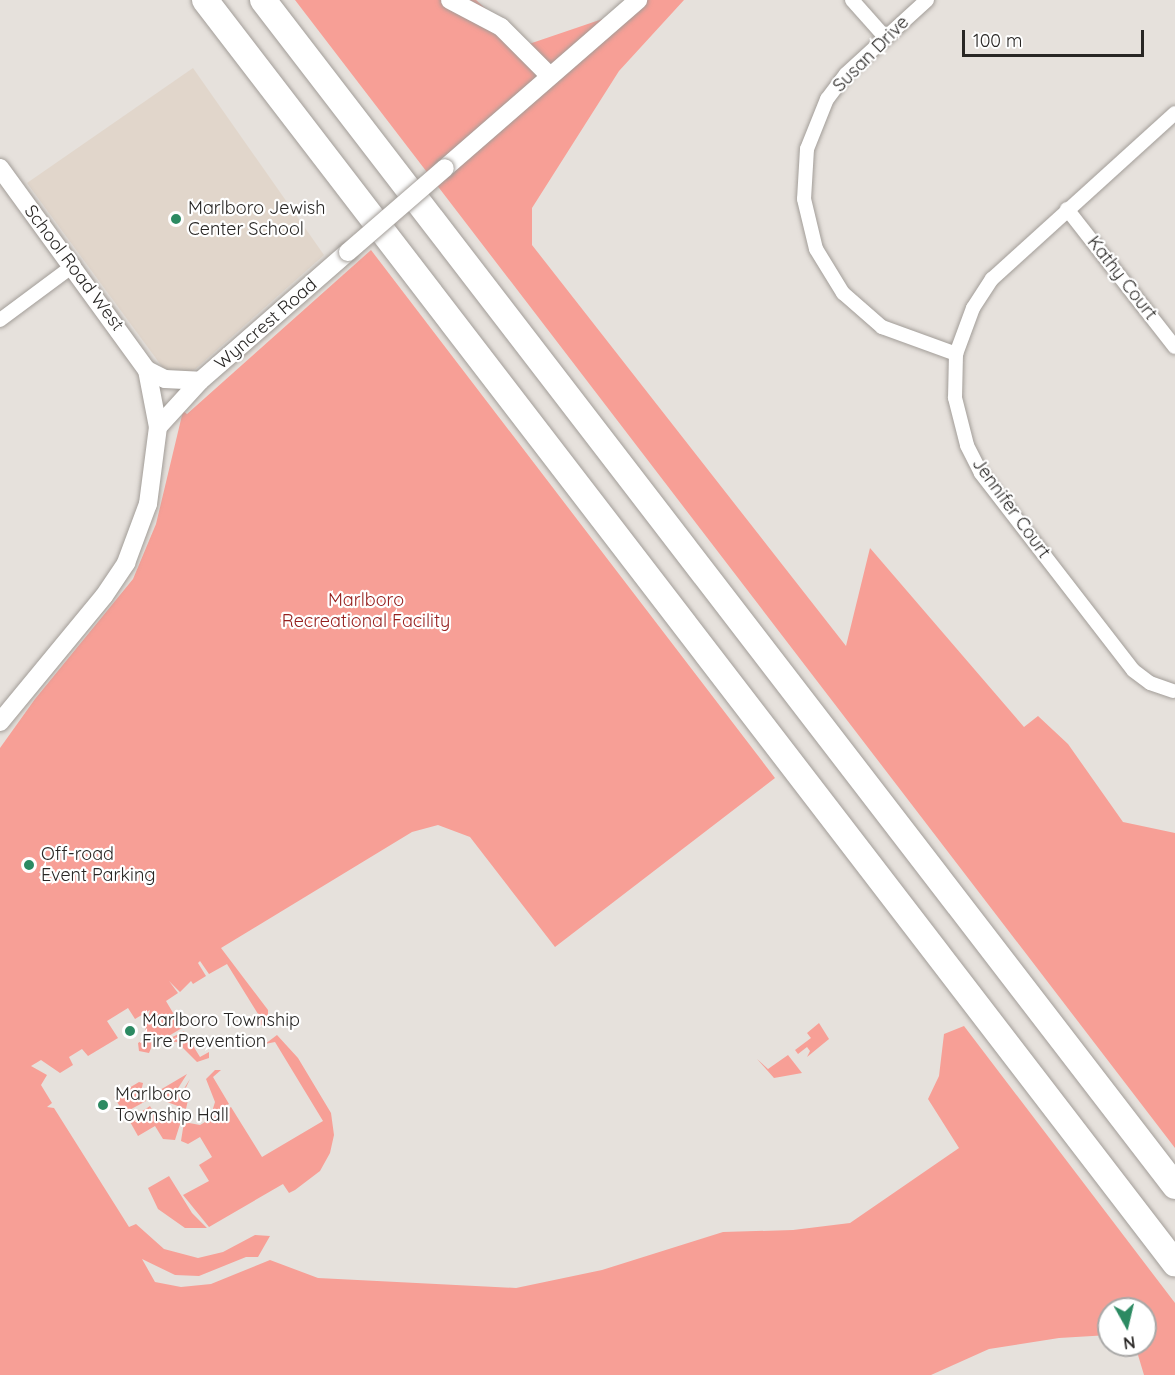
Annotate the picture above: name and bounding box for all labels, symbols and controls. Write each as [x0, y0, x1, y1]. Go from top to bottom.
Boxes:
street label: Susan Drive [829, 12, 913, 96]
scale bar [965, 18, 1146, 56]
text: 100 m [973, 29, 1022, 52]
place label: Marlboro Jewish Center School [188, 198, 325, 240]
street label: School Road West [20, 201, 128, 335]
marker: Marlboro Jewish Center School [169, 212, 183, 226]
street label: Kathy Court [1083, 232, 1161, 324]
street label: Wyncrest Road [211, 274, 321, 374]
street label: Jennifer Court [967, 454, 1055, 562]
park label: Marlboro Recreational Facility [282, 590, 450, 632]
place label: Off-road Event Parking [41, 844, 156, 886]
marker: Off-road Event Parking [22, 858, 36, 872]
place label: Marlboro Township Fire Prevention [142, 1010, 300, 1052]
marker: Marlboro Township Fire Prevention [123, 1024, 137, 1038]
place label: Marlboro Township Hall [115, 1084, 229, 1126]
marker: Marlboro Township Hall [96, 1098, 110, 1112]
north arrow [1097, 1297, 1157, 1357]
text: N [1122, 1332, 1136, 1354]

